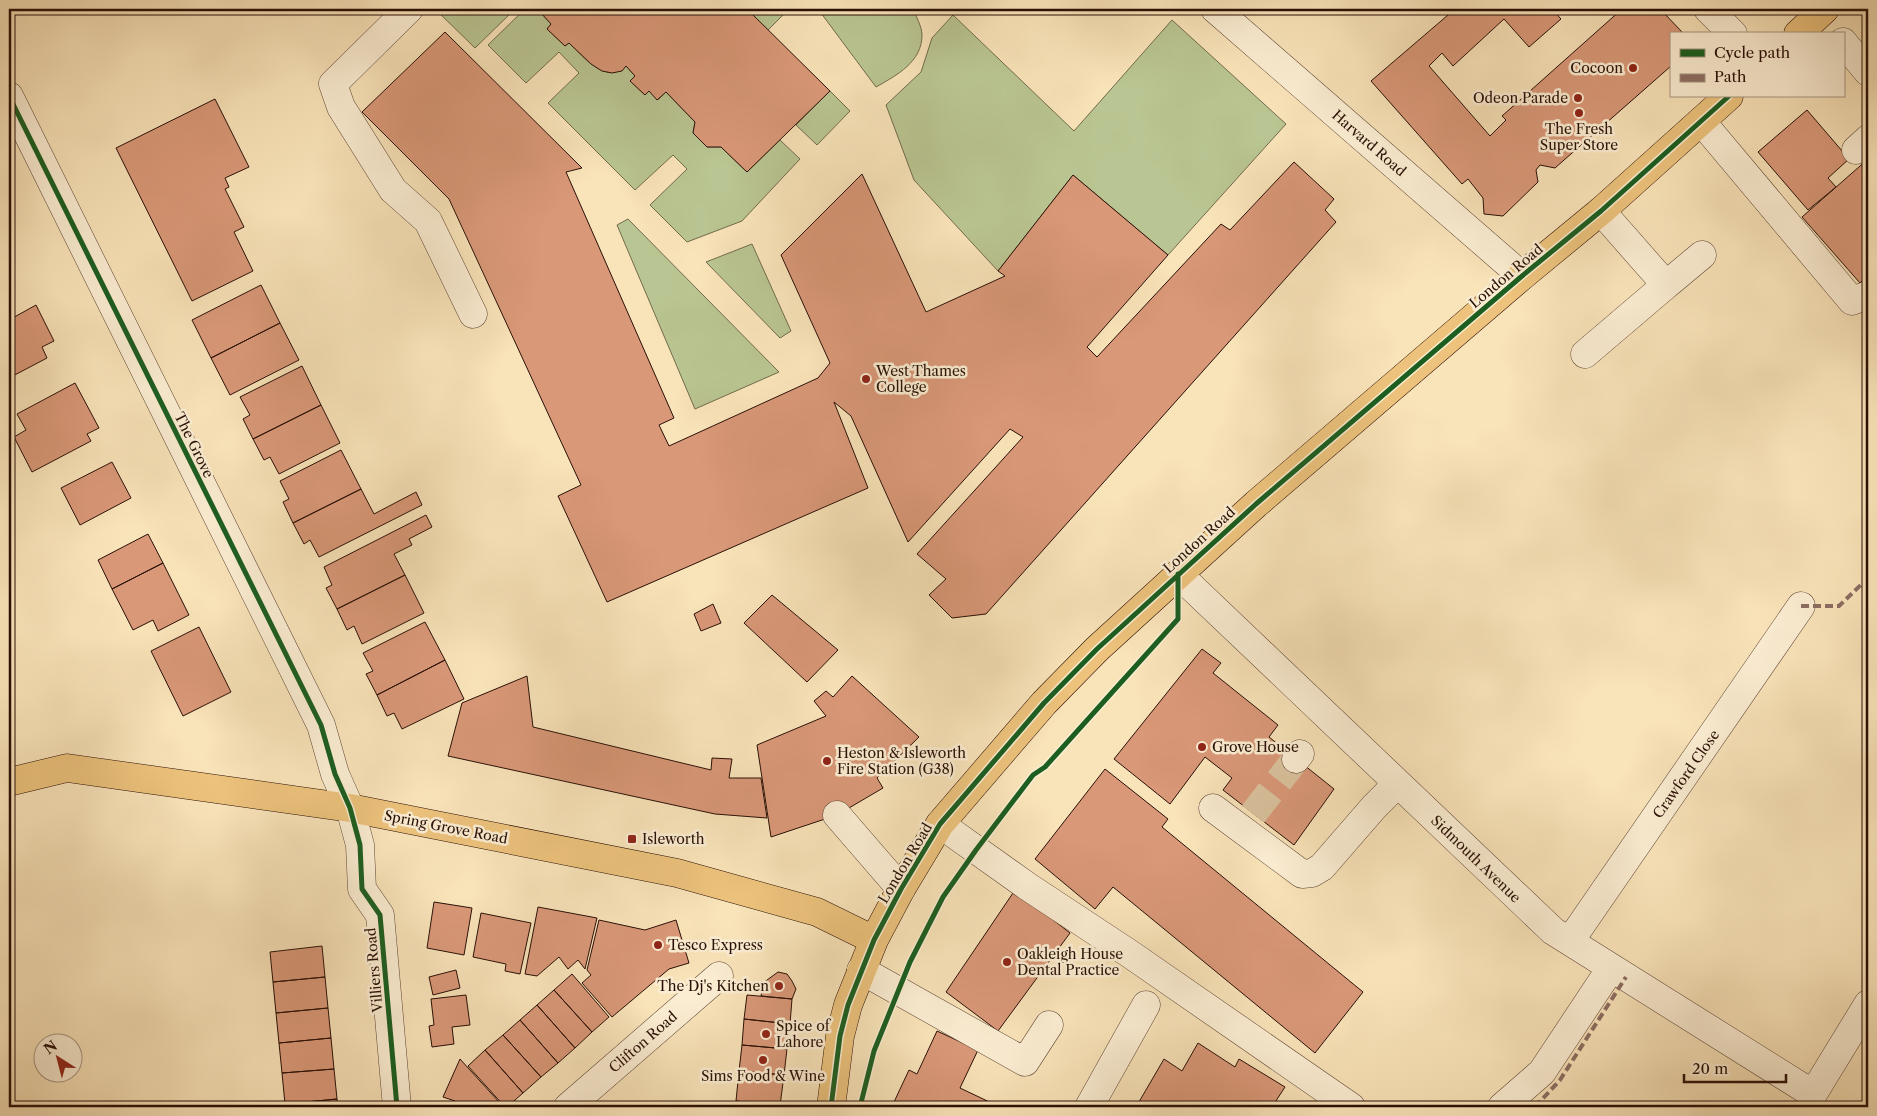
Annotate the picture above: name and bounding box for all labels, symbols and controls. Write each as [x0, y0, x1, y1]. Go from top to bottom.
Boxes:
legend [1670, 32, 1844, 98]
text: Cycle path [1714, 43, 1791, 62]
place label: Cocoon [1570, 59, 1623, 77]
marker: Cocoon [1627, 62, 1639, 74]
text: Path [1714, 67, 1747, 86]
place label: Odeon Parade [1473, 89, 1568, 107]
marker: Odeon Parade [1572, 92, 1584, 104]
street label: Harvard Road [1328, 106, 1410, 180]
marker: The Fresh Super Store [1573, 107, 1585, 119]
place label: The Fresh Super Store [1540, 120, 1618, 154]
street label: London Road [1465, 240, 1547, 312]
place label: West Thames College [875, 362, 966, 396]
marker: West Thames College [860, 373, 872, 385]
street label: The Grove [170, 409, 218, 481]
street label: London Road [1159, 503, 1239, 577]
street label: Crawford Close [1649, 726, 1723, 822]
place label: Grove House [1212, 738, 1299, 756]
marker: Grove House [1196, 741, 1208, 753]
place label: Heston & Isleworth Fire Station (G38) [837, 744, 966, 778]
marker: Heston & Isleworth Fire Station (G38) [821, 755, 833, 767]
street label: Spring Grove Road [383, 806, 510, 848]
street label: Sidmouth Avenue [1427, 812, 1525, 907]
street label: London Road [874, 819, 936, 907]
place label: Isleworth [642, 830, 705, 848]
marker: Isleworth [626, 833, 638, 845]
street label: Villiers Road [361, 926, 387, 1014]
place label: Tesco Express [668, 936, 763, 954]
marker: Tesco Express [652, 939, 664, 951]
place label: Oakleigh House Dental Practice [1017, 945, 1123, 979]
marker: Oakleigh House Dental Practice [1001, 956, 1013, 968]
place label: The Dj's Kitchen [657, 977, 769, 995]
marker: The Dj's Kitchen [773, 980, 785, 992]
street label: Clifton Road [605, 1007, 681, 1077]
place label: Spice of Lahore [776, 1017, 832, 1051]
marker: Spice of Lahore [760, 1028, 772, 1040]
north arrow [32, 1034, 82, 1084]
text: N [40, 1037, 61, 1058]
scale bar [1684, 1051, 1787, 1083]
marker: Sims Food & Wine [757, 1054, 769, 1066]
text: 20 m [1692, 1059, 1728, 1078]
place label: Sims Food & Wine [701, 1067, 825, 1085]

